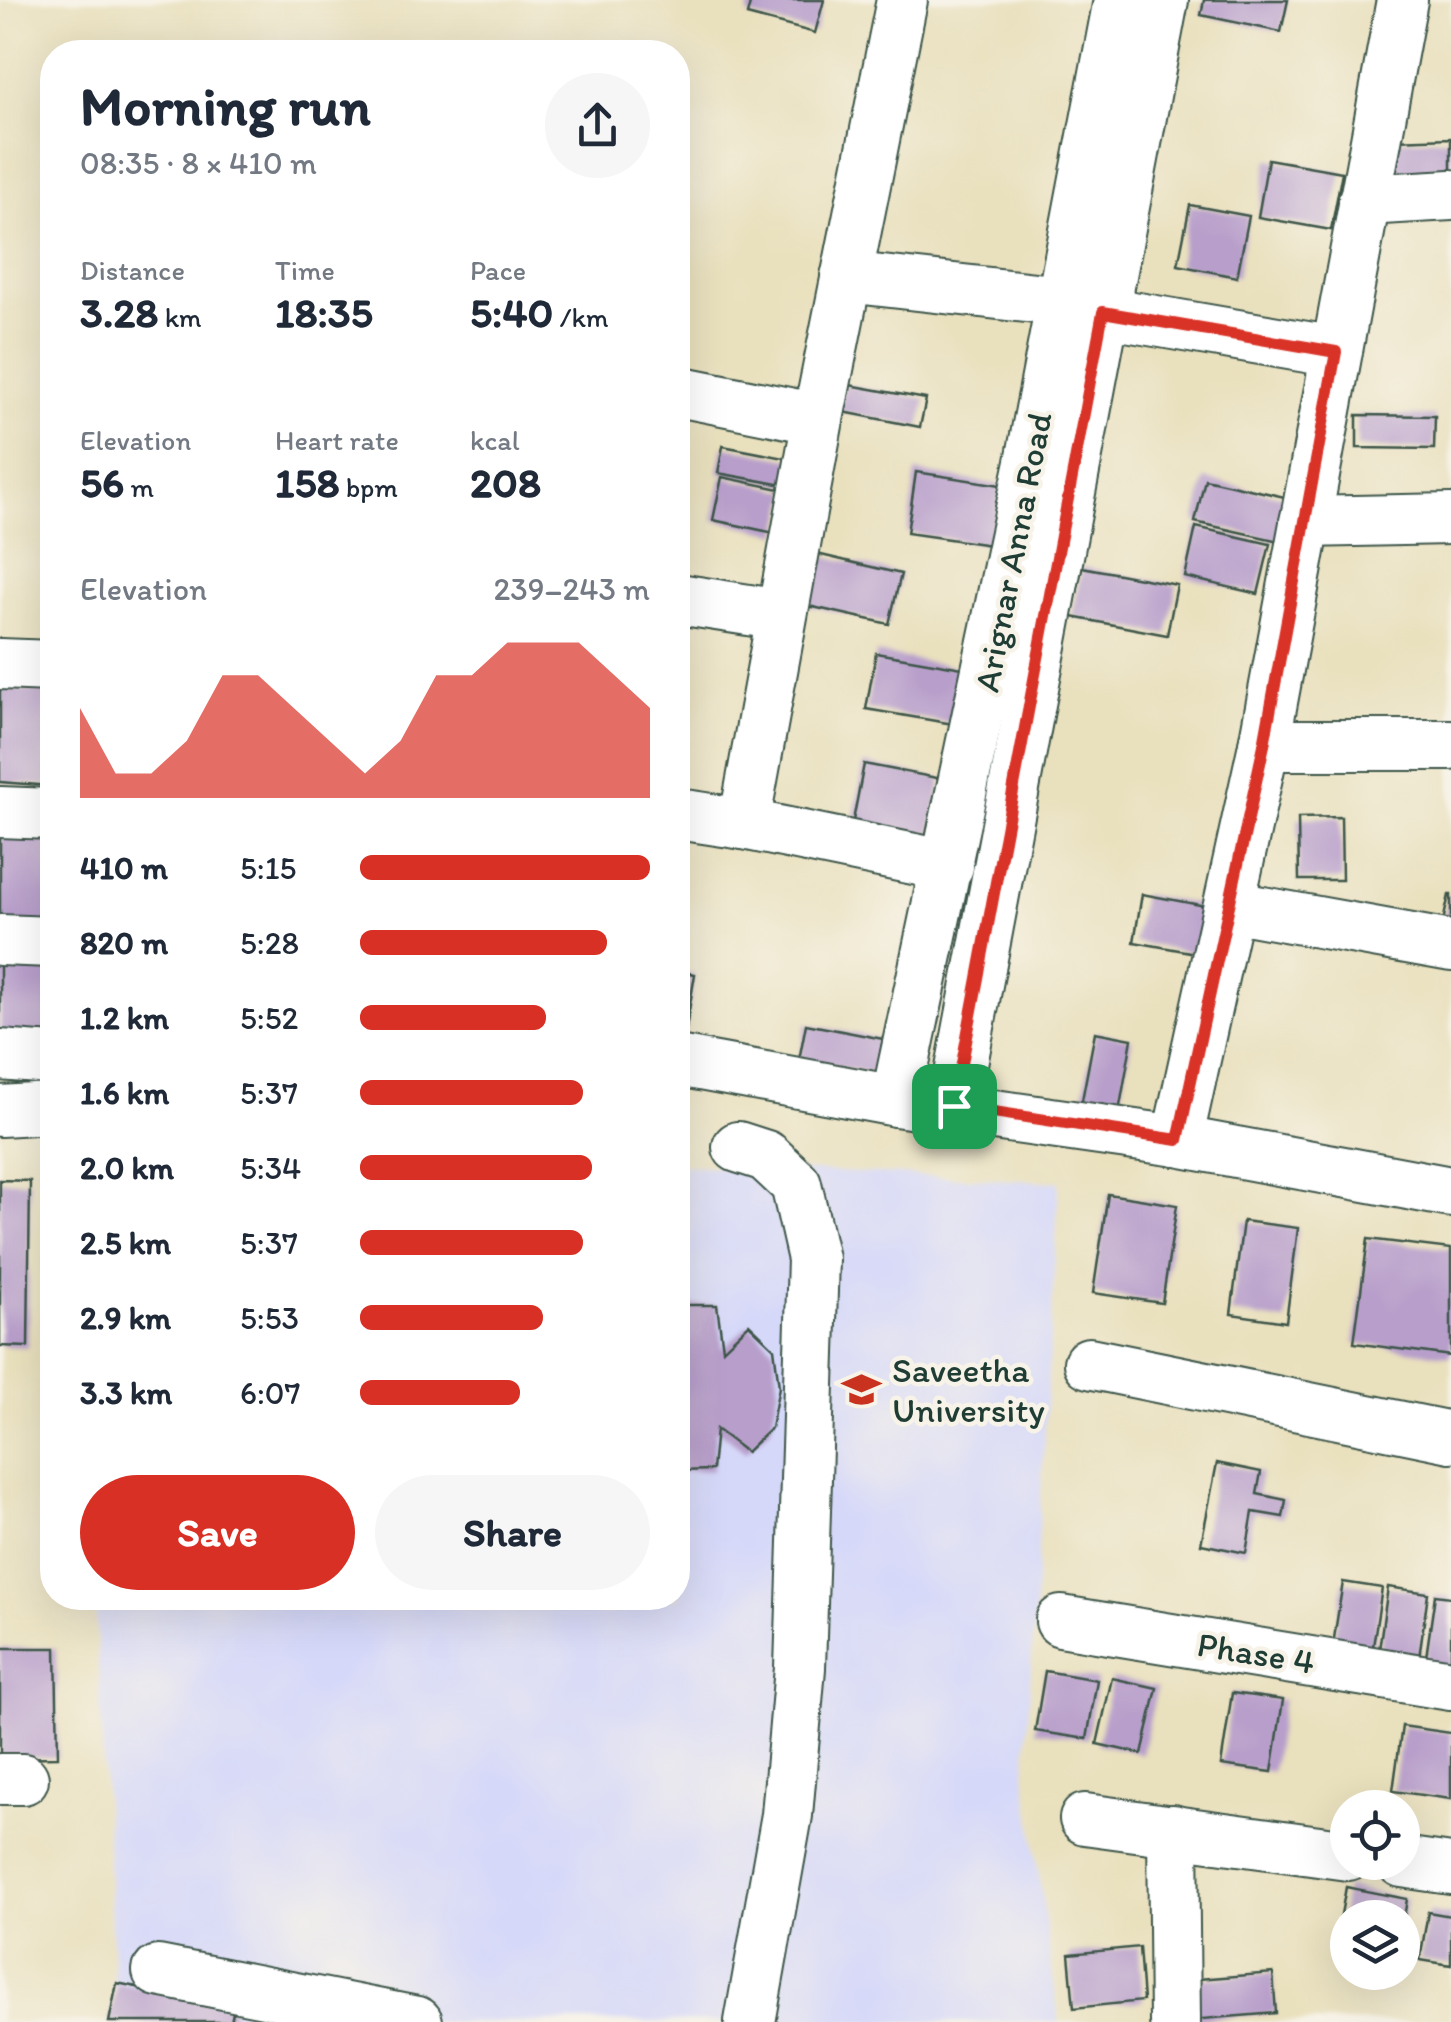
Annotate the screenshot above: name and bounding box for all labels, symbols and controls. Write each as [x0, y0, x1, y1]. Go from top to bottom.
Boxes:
text: Morning run [80, 73, 371, 139]
button: share [545, 73, 650, 178]
text: 08:35 · 8 × 410 m [80, 144, 317, 182]
text: Distance [80, 253, 185, 287]
text: Time [275, 253, 335, 287]
text: Pace [470, 253, 526, 287]
text: 3.28 [80, 287, 158, 338]
text: 18:35 [275, 287, 373, 338]
text: 5:40 [470, 287, 553, 338]
text: km [158, 300, 202, 334]
text: /km [553, 300, 609, 334]
street label: Arignar Anna Road [965, 409, 1061, 695]
text: Elevation [80, 423, 191, 457]
text: Heart rate [275, 423, 399, 457]
text: kcal [470, 423, 520, 457]
text: 56 [80, 457, 124, 508]
text: 158 [275, 457, 340, 508]
text: 208 [470, 457, 541, 508]
text: m [124, 470, 154, 504]
text: bpm [340, 470, 398, 504]
text: Elevation [80, 570, 207, 608]
text: 239–243 m [494, 570, 650, 608]
text: 410 m [80, 849, 168, 887]
text: 5:15 [240, 849, 296, 887]
text: 820 m [80, 924, 168, 962]
text: 5:28 [240, 924, 299, 962]
text: 1.2 km [80, 999, 169, 1037]
text: 5:52 [240, 999, 298, 1037]
pin [912, 1064, 997, 1149]
text: 1.6 km [80, 1074, 169, 1112]
text: 5:37 [240, 1074, 298, 1112]
icon: arrive [927, 1079, 982, 1134]
text: 2.0 km [80, 1149, 174, 1187]
text: 5:34 [240, 1149, 301, 1187]
text: 2.5 km [80, 1224, 171, 1262]
text: 5:37 [240, 1224, 298, 1262]
text: 2.9 km [80, 1299, 171, 1337]
text: 5:53 [240, 1299, 299, 1337]
place label: Saveetha University [892, 1349, 1045, 1431]
school or university icon: Saveetha University [841, 1369, 883, 1411]
text: 3.3 km [80, 1374, 172, 1412]
text: 6:07 [240, 1374, 300, 1412]
button: Save [80, 1475, 355, 1590]
button: Share [375, 1475, 650, 1590]
street label: Phase 4 [1194, 1623, 1318, 1683]
map controls [1330, 1790, 1420, 1990]
button: locate [1330, 1790, 1420, 1880]
button: layers [1330, 1900, 1420, 1990]

